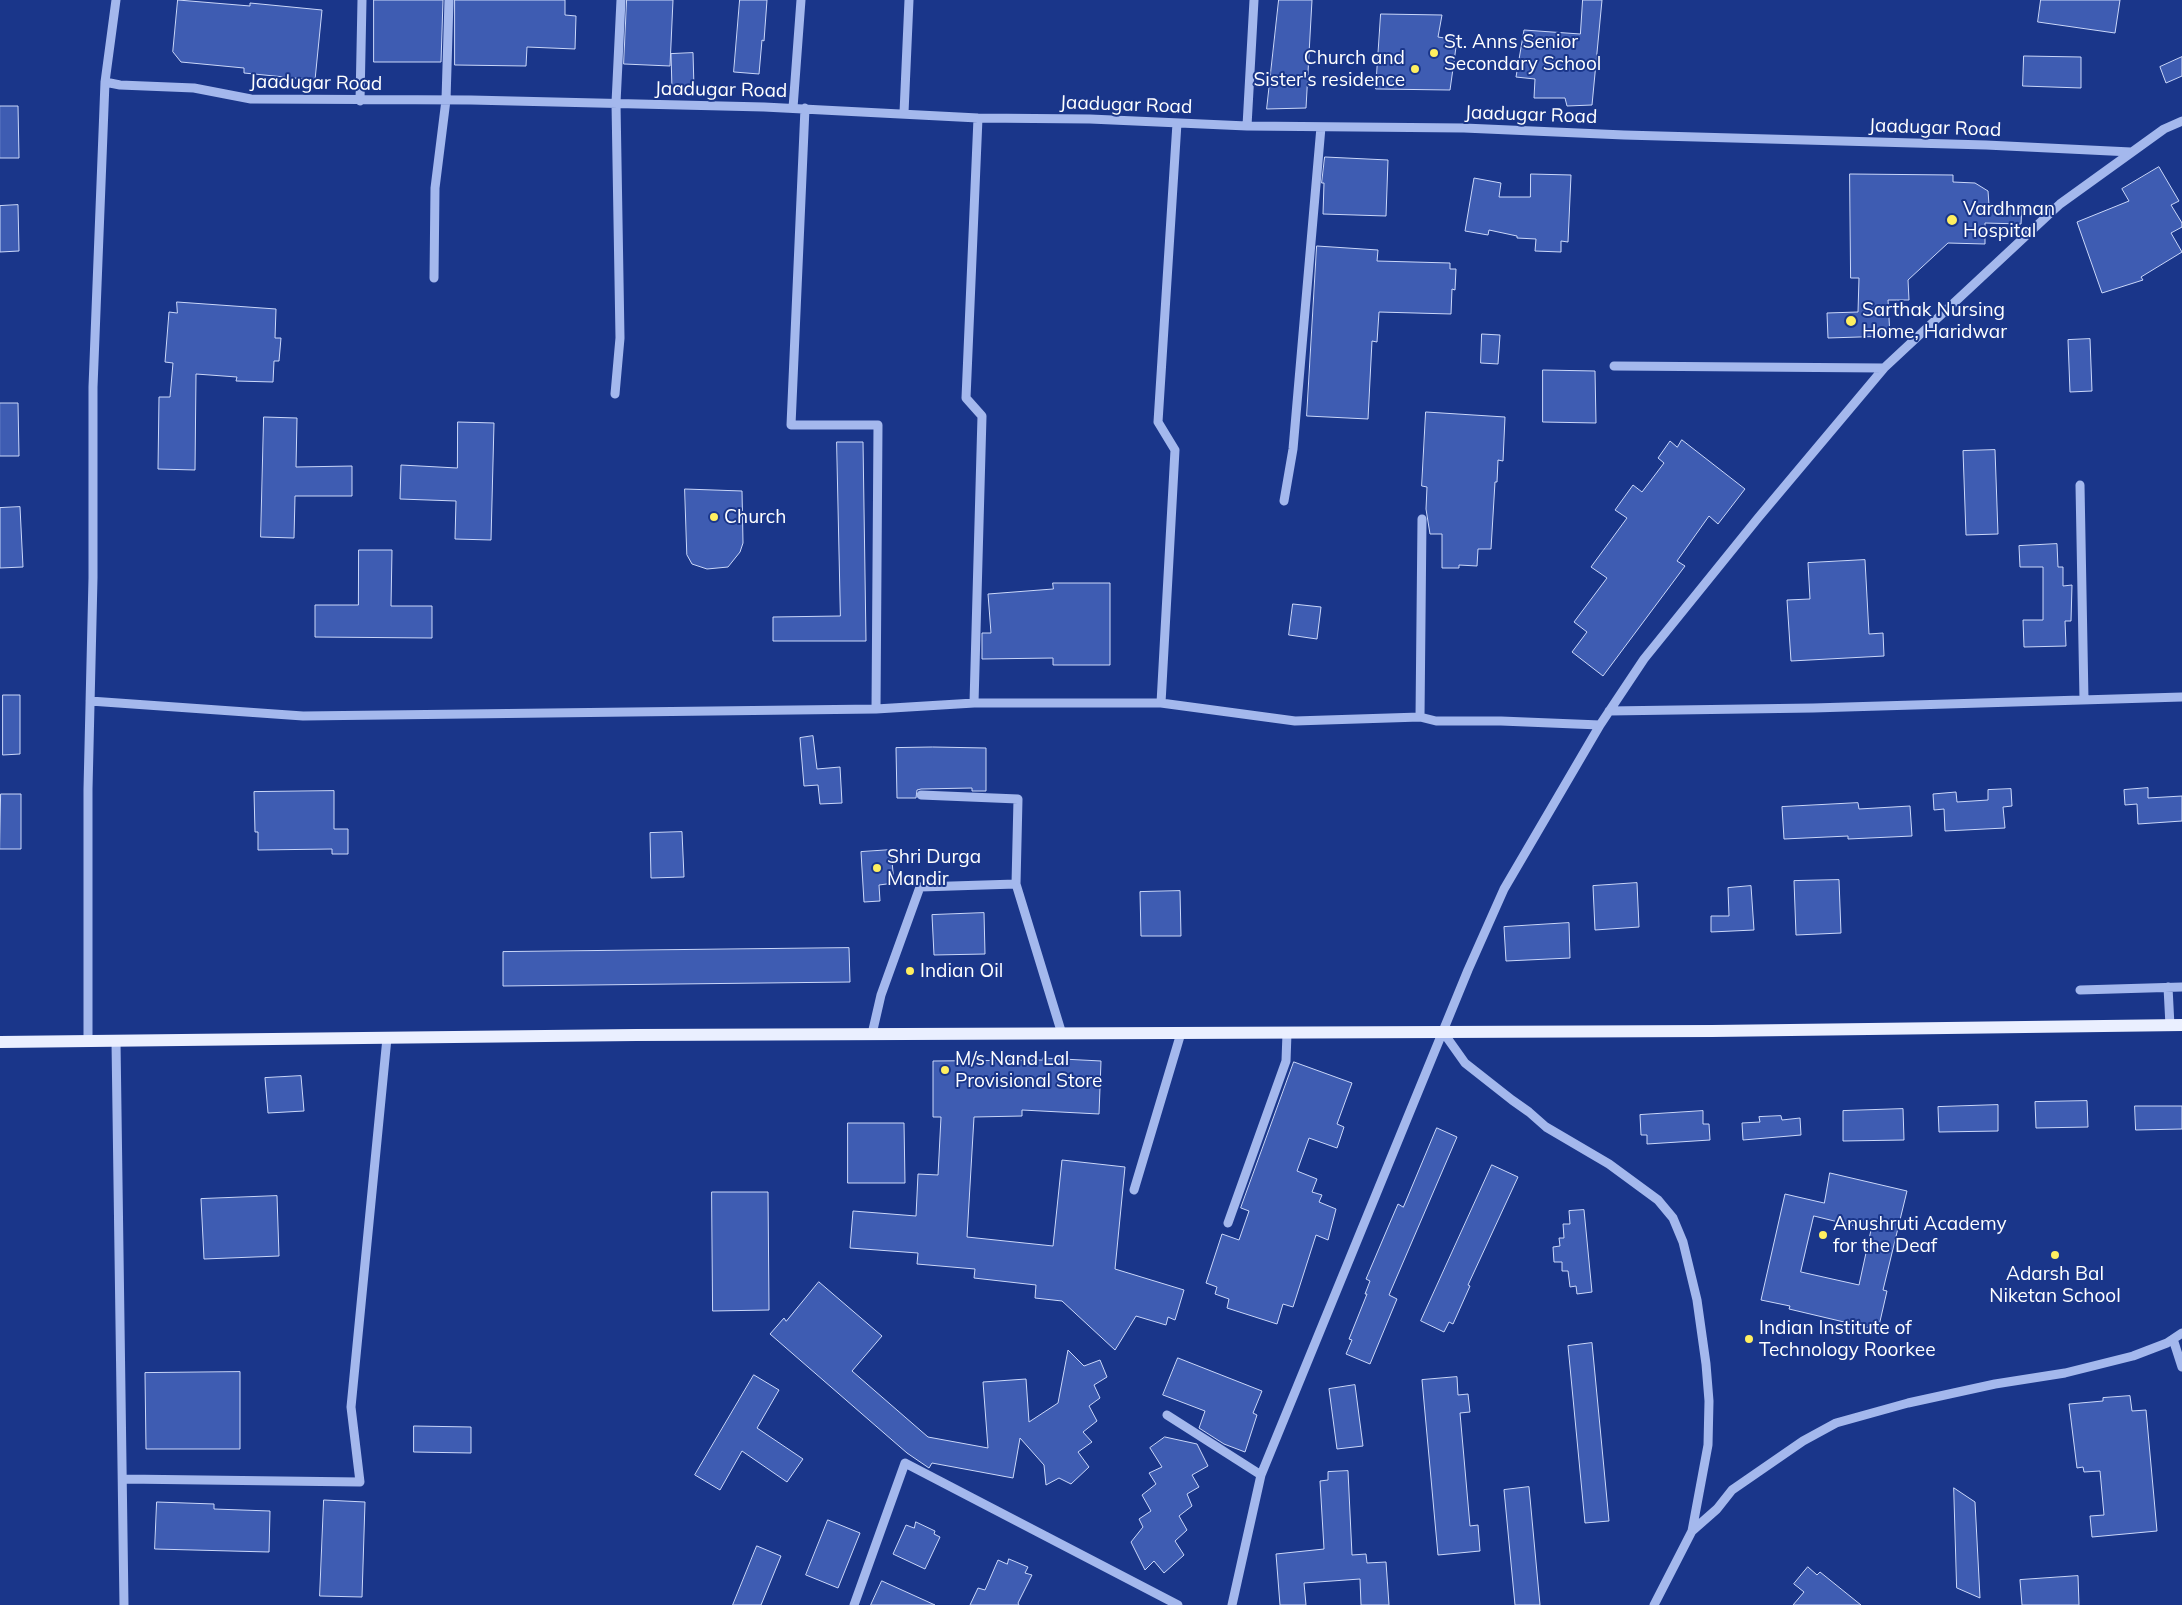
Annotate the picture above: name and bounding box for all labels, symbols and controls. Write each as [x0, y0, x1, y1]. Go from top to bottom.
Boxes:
place label: St. Anns Senior Secondary School [1444, 31, 1601, 75]
place label: Church and Sister's residence [1253, 47, 1405, 91]
marker: St. Anns Senior Secondary School [1428, 47, 1440, 59]
marker: Church and Sister's residence [1409, 63, 1421, 75]
street label: Jaadugar Road [249, 70, 383, 96]
street label: Jaadugar Road [654, 77, 788, 103]
street label: Jaadugar Road [1059, 91, 1193, 119]
street label: Jaadugar Road [1464, 101, 1598, 129]
street label: Jaadugar Road [1868, 114, 2002, 142]
place label: Vardhman Hospital [1963, 198, 2055, 242]
marker: Vardhman Hospital [1945, 213, 1959, 227]
place label: Sarthak Nursing Home, Haridwar [1862, 299, 2007, 343]
marker: Sarthak Nursing Home, Haridwar [1844, 314, 1858, 328]
place label: Church [724, 506, 786, 528]
marker: Church [708, 511, 720, 523]
place label: Shri Durga Mandir [887, 846, 981, 890]
marker: Shri Durga Mandir [871, 862, 883, 874]
place label: Indian Oil [920, 960, 1003, 982]
marker: Indian Oil [904, 965, 916, 977]
place label: M/s Nand Lal Provisional Store [955, 1048, 1102, 1092]
marker: M/s Nand Lal Provisional Store [939, 1064, 951, 1076]
place label: Anushruti Academy for the Deaf [1833, 1213, 2007, 1257]
marker: Anushruti Academy for the Deaf [1817, 1229, 1829, 1241]
marker: Adarsh Bal Niketan School [2049, 1249, 2061, 1261]
place label: Adarsh Bal Niketan School [1989, 1263, 2121, 1307]
place label: Indian Institute of Technology Roorkee [1759, 1317, 1936, 1361]
marker: Indian Institute of Technology Roorkee [1743, 1333, 1755, 1345]

